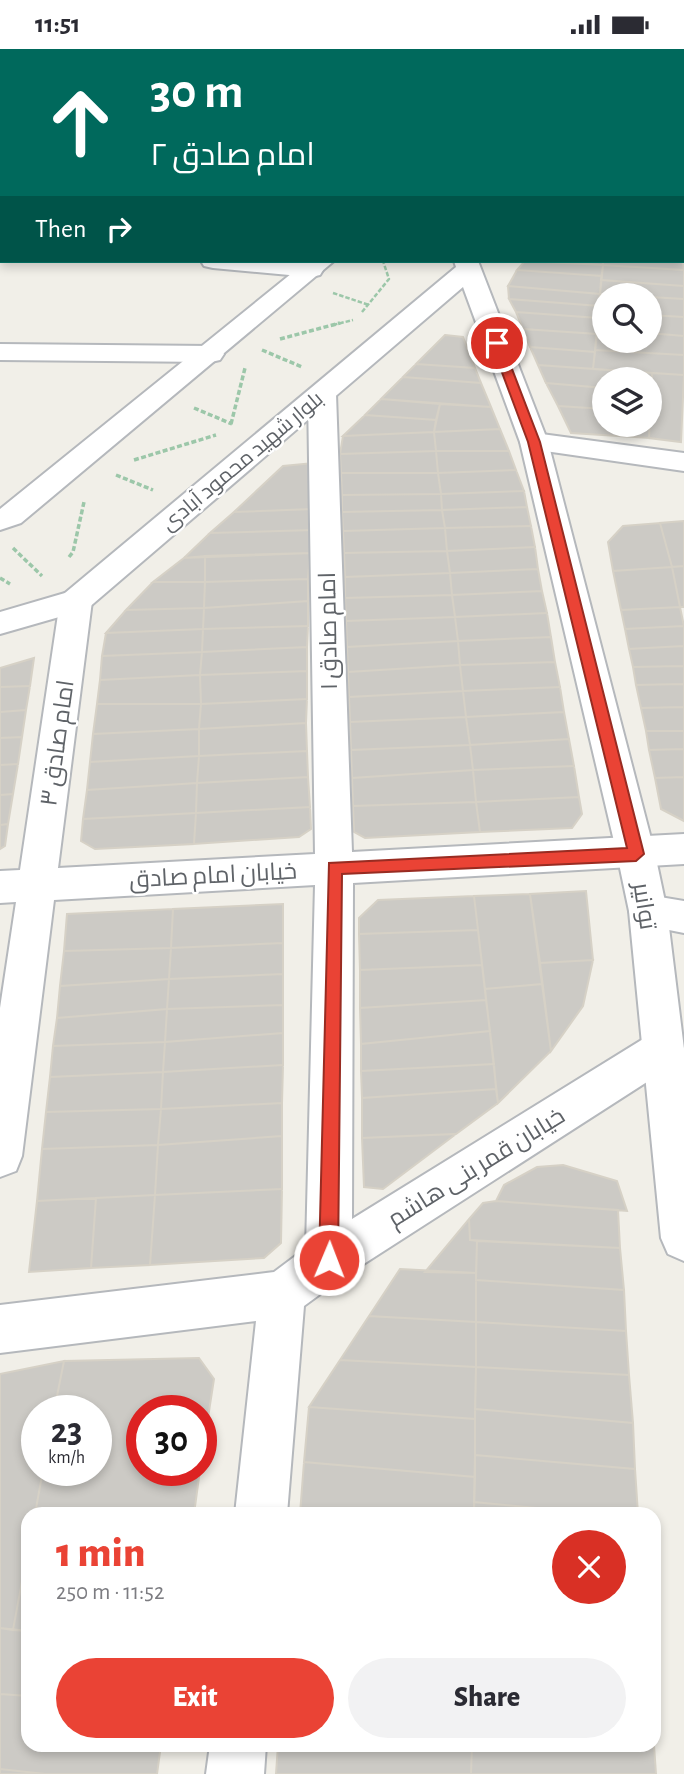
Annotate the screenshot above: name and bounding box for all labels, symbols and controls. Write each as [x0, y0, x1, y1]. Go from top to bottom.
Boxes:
text: 11:51 [35, 11, 80, 37]
text: 30 m [150, 68, 244, 117]
icon: ahead [35, 77, 126, 168]
text: امام صادق ۲ [150, 139, 315, 171]
icon: right [100, 210, 138, 248]
text: Then [35, 216, 86, 242]
map controls [592, 283, 662, 437]
button: search [592, 283, 662, 353]
pin [467, 313, 527, 373]
icon: arrive [478, 324, 516, 362]
button: layers [592, 367, 662, 437]
street label: بلوار شهید محمود آبادی [156, 386, 328, 536]
street label: امام صادق ۱ [316, 572, 345, 690]
street label: امام صادق ۳ [37, 678, 82, 808]
street label: خیابان امام صادق [129, 860, 298, 895]
street label: توانیر [628, 879, 660, 932]
street label: خیابان قمر بنی هاشم [383, 1103, 571, 1234]
position arrow [292, 1223, 366, 1297]
speed limit sign: 30 [126, 1395, 217, 1486]
text: 23 [51, 1414, 82, 1449]
text: km/h [48, 1449, 85, 1467]
button: close [552, 1530, 626, 1604]
text: 1 min [56, 1532, 145, 1574]
text: 250 m · 11:52 [56, 1581, 164, 1604]
button: Exit [56, 1658, 334, 1738]
button: Share [348, 1658, 626, 1738]

